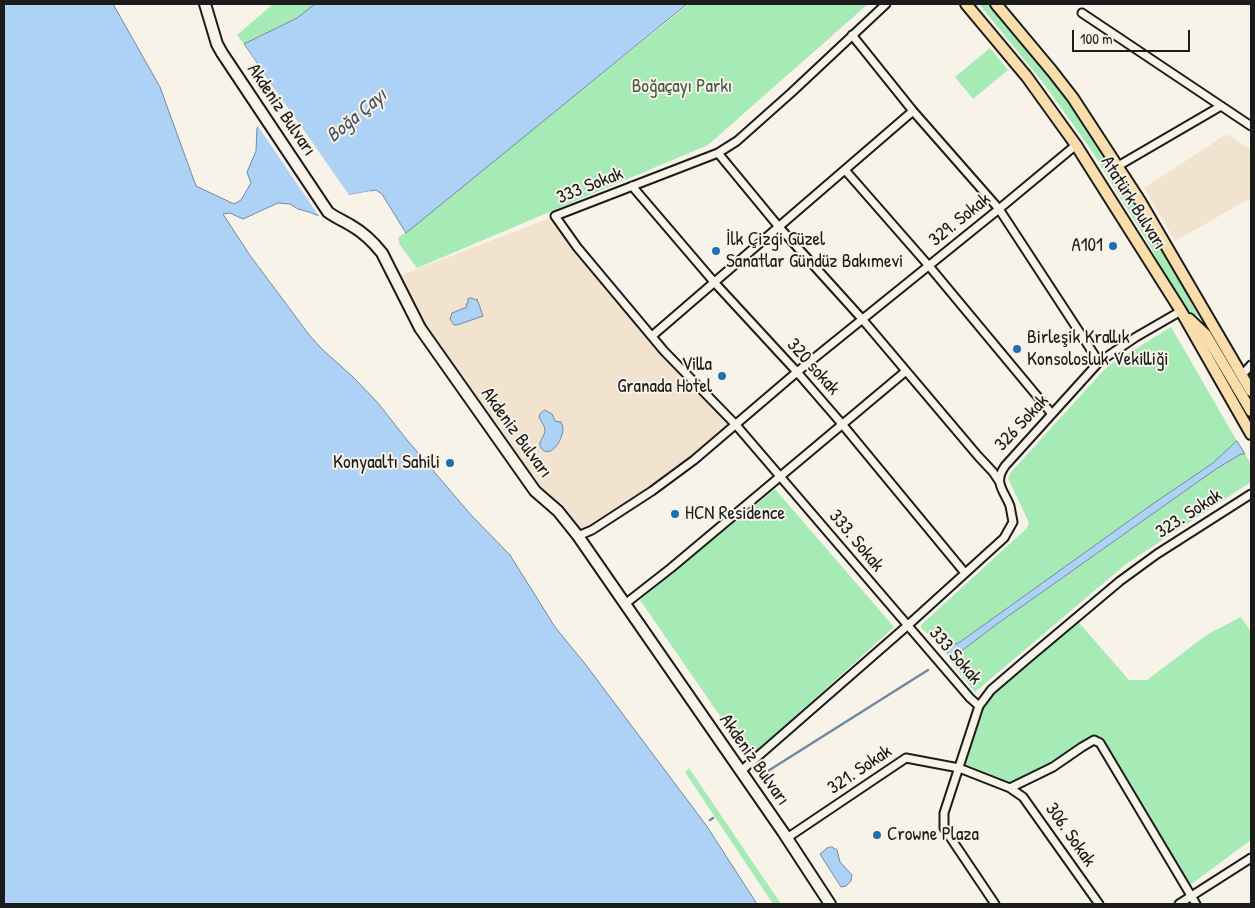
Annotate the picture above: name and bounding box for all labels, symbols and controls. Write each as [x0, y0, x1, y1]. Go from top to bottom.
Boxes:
scale bar [1075, 20, 1192, 52]
text: 100 m [1080, 28, 1113, 49]
street label: Akdeniz Bulvarı [242, 60, 320, 160]
park label: Boğaçayı Parkı [632, 76, 732, 98]
water label: Boğa Çayı [322, 84, 392, 148]
street label: Atatürk Bulvarı [1095, 152, 1171, 254]
street label: 333 Sokak [554, 162, 626, 210]
street label: 329. Sokak [925, 188, 995, 252]
place label: İlk Çizgi Güzel Sanatlar Gündüz Bakımevi [726, 229, 903, 273]
place label: A101 [1071, 235, 1103, 257]
marker: A101 [1107, 240, 1119, 252]
marker: İlk Çizgi Güzel Sanatlar Gündüz Bakımevi [710, 245, 722, 257]
place label: Birleşik Krallık Konsolosluk Vekilliği [1027, 327, 1169, 371]
street label: 320 sokak [782, 334, 844, 400]
marker: Birleşik Krallık Konsolosluk Vekilliği [1011, 343, 1023, 355]
place label: Villa Granada Hotel [617, 354, 712, 398]
marker: Villa Granada Hotel [716, 370, 728, 382]
street label: Akdeniz Bulvarı [476, 383, 556, 483]
street label: 326 Sokak [990, 390, 1054, 456]
place label: Konyaaltı Sahili [333, 452, 440, 474]
marker: Konyaaltı Sahili [444, 457, 456, 469]
street label: 323. Sokak [1152, 484, 1226, 544]
place label: HCN Residence [685, 503, 785, 525]
street label: 333. Sokak [824, 505, 888, 577]
marker: HCN Residence [669, 508, 681, 520]
street label: 333 Sokak [924, 622, 986, 690]
street label: Akdeniz Bulvarı [714, 710, 794, 810]
street label: 321. Sokak [824, 740, 896, 800]
street label: 306. Sokak [1040, 799, 1100, 871]
place label: Crowne Plaza [887, 824, 979, 846]
marker: Crowne Plaza [871, 829, 883, 841]

